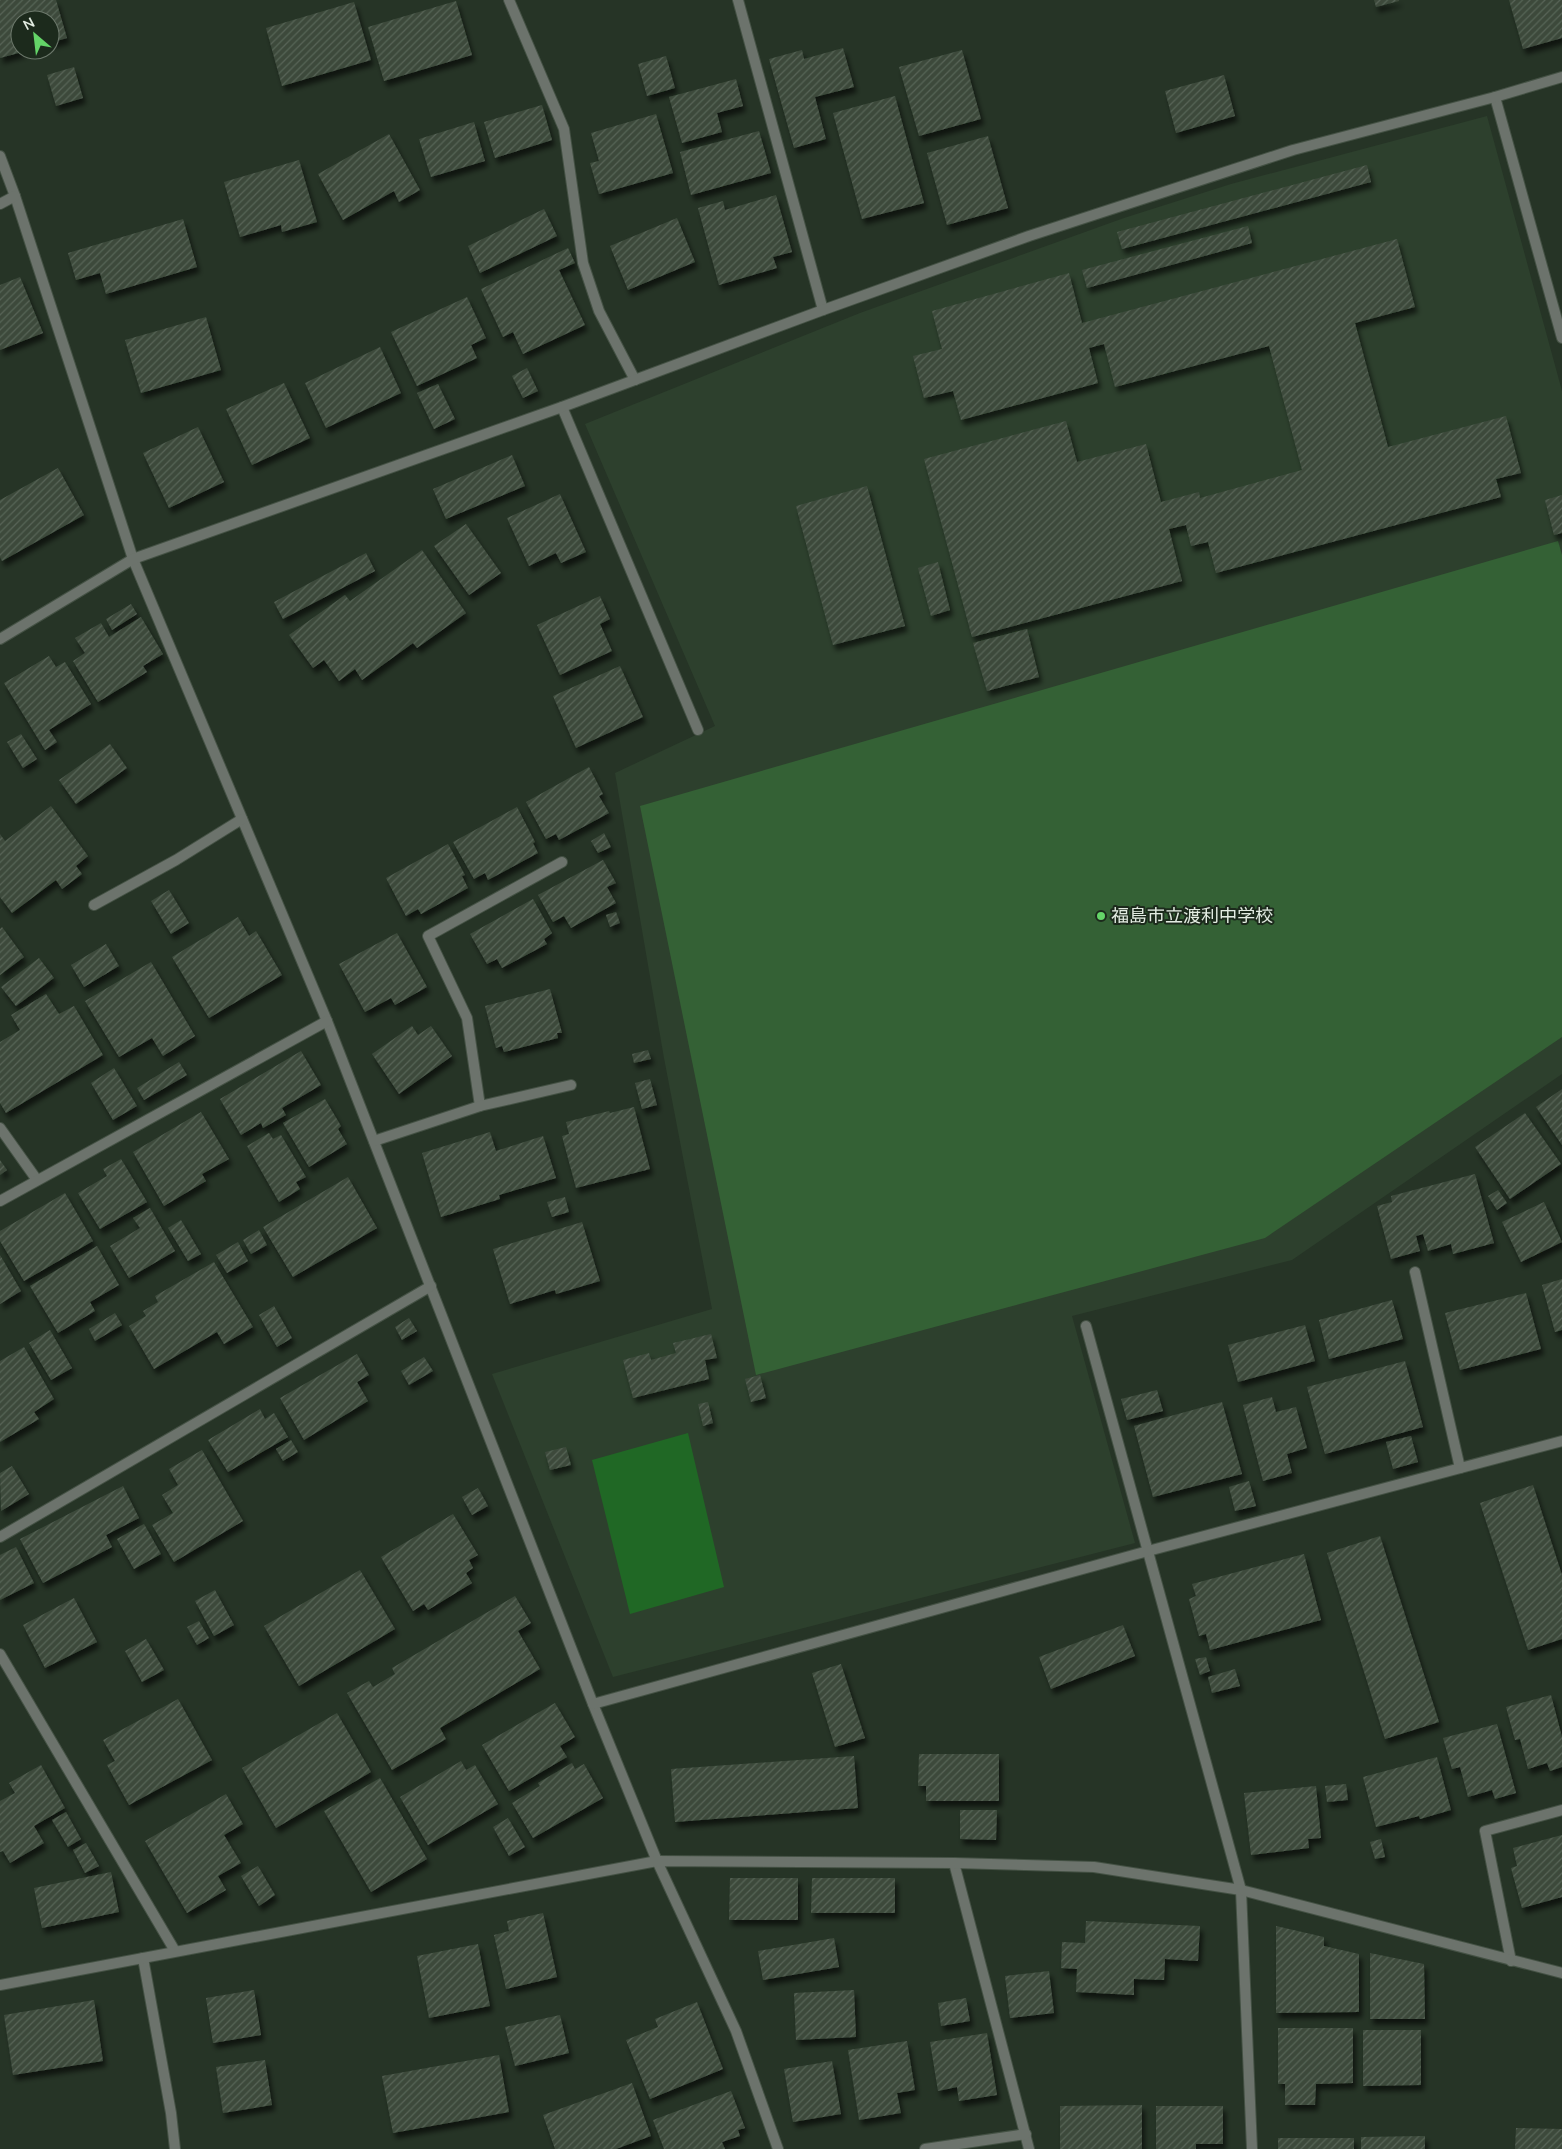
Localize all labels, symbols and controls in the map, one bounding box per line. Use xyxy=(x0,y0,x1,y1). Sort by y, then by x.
north arrow xyxy=(10,10,60,60)
text: N xyxy=(20,13,38,35)
place label: 福島市立渡利中学校 xyxy=(1111,904,1273,928)
marker: 福島市立渡利中学校 xyxy=(1095,910,1107,922)

